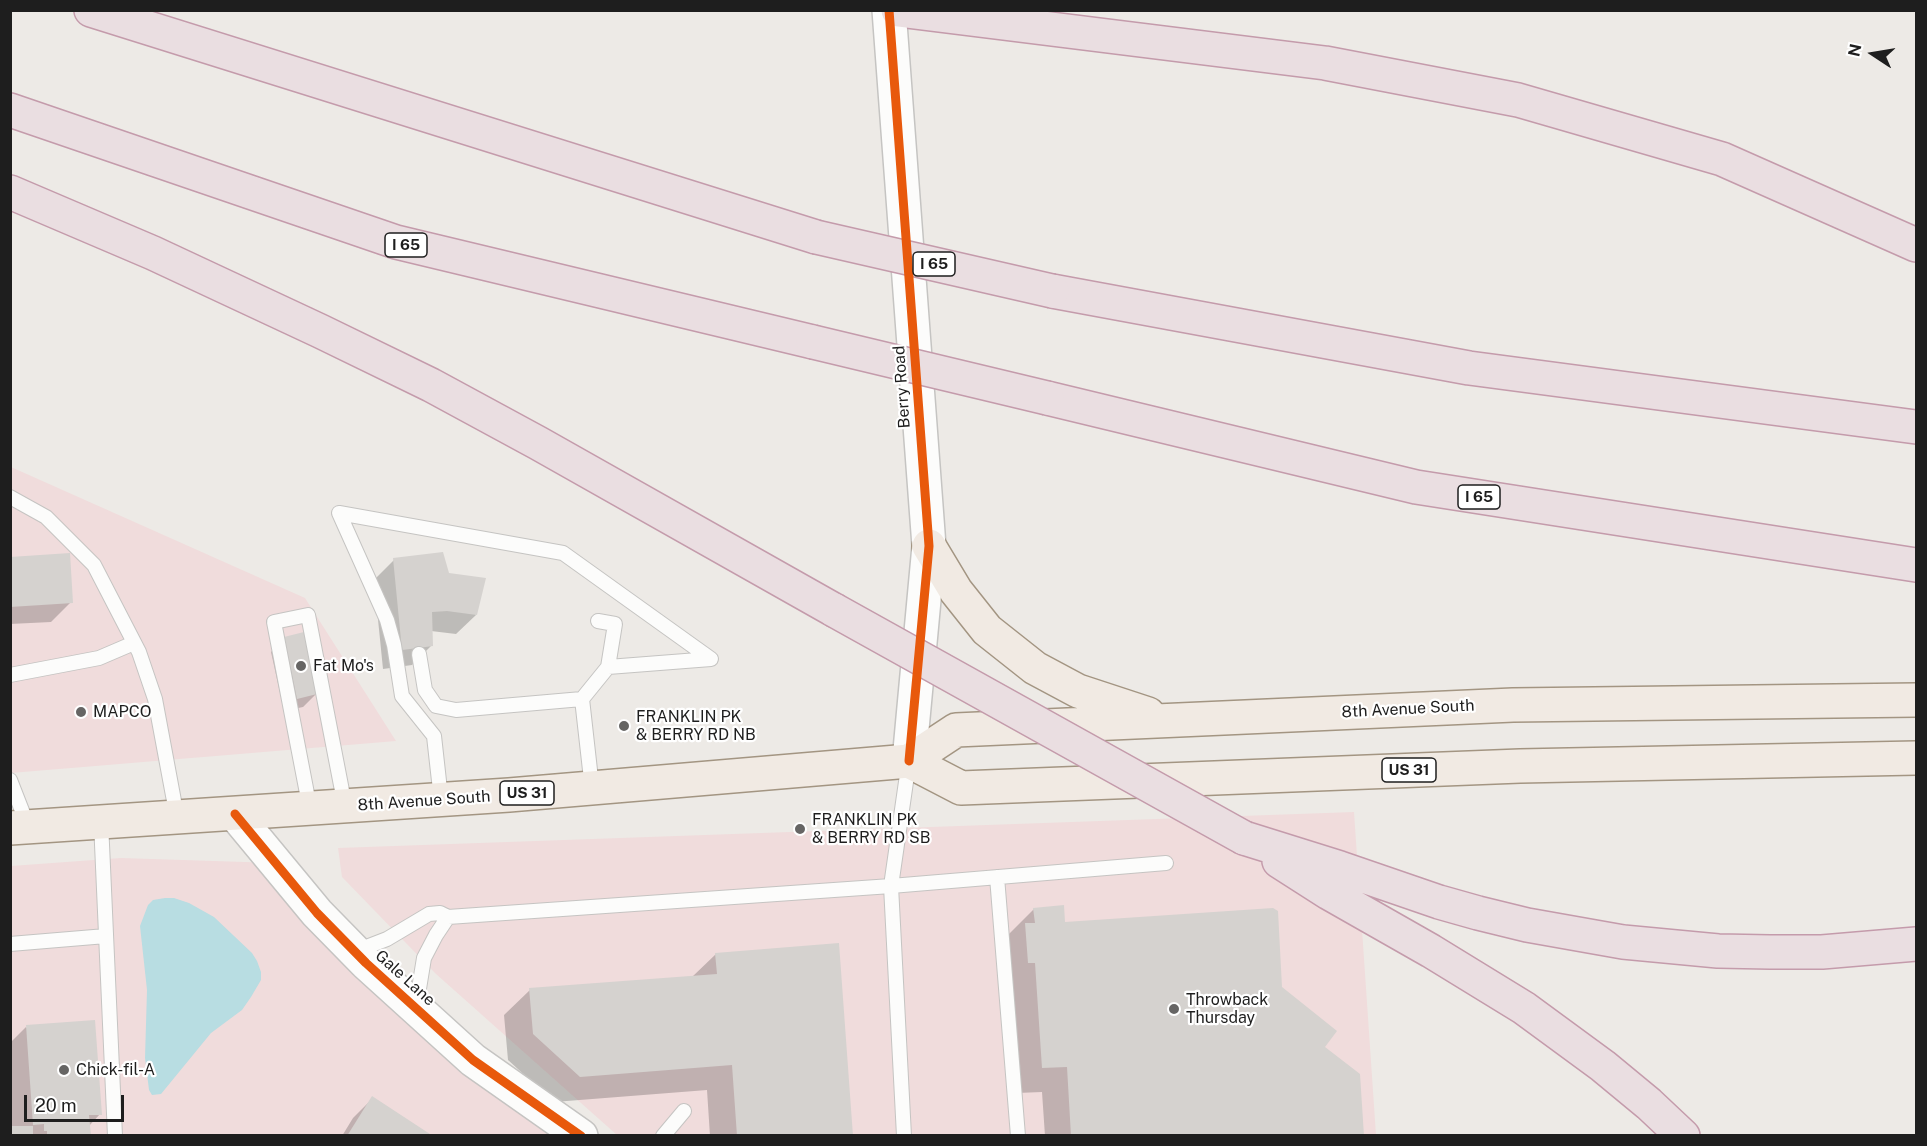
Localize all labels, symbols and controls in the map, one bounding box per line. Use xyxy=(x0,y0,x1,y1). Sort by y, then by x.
north arrow xyxy=(1843,24,1903,84)
text: N xyxy=(1844,42,1865,58)
road number: I 65 xyxy=(385,233,427,257)
road number: I 65 xyxy=(913,252,955,276)
street label: Berry Road xyxy=(890,345,914,429)
road number: I 65 xyxy=(1458,485,1500,509)
place label: Fat Mo's xyxy=(313,656,374,676)
marker: Fat Mo's xyxy=(294,659,308,673)
street label: 8th Avenue South xyxy=(1341,696,1475,722)
place label: MAPCO xyxy=(93,702,152,722)
marker: MAPCO xyxy=(74,705,88,719)
place label: FRANKLIN PK & BERRY RD NB xyxy=(636,707,756,745)
marker: FRANKLIN PK & BERRY RD NB xyxy=(617,719,631,733)
road number: US 31 xyxy=(1382,758,1436,782)
road number: US 31 xyxy=(500,781,554,805)
street label: 8th Avenue South xyxy=(357,787,491,815)
place label: FRANKLIN PK & BERRY RD SB xyxy=(812,810,930,848)
marker: FRANKLIN PK & BERRY RD SB xyxy=(793,822,807,836)
street label: Gale Lane xyxy=(371,946,439,1010)
place label: Throwback Thursday xyxy=(1186,990,1268,1028)
marker: Throwback Thursday xyxy=(1167,1002,1181,1016)
place label: Chick-fil-A xyxy=(76,1060,155,1080)
marker: Chick-fil-A xyxy=(57,1063,71,1077)
scale bar xyxy=(27,1083,128,1121)
text: 20 m xyxy=(35,1095,77,1116)

